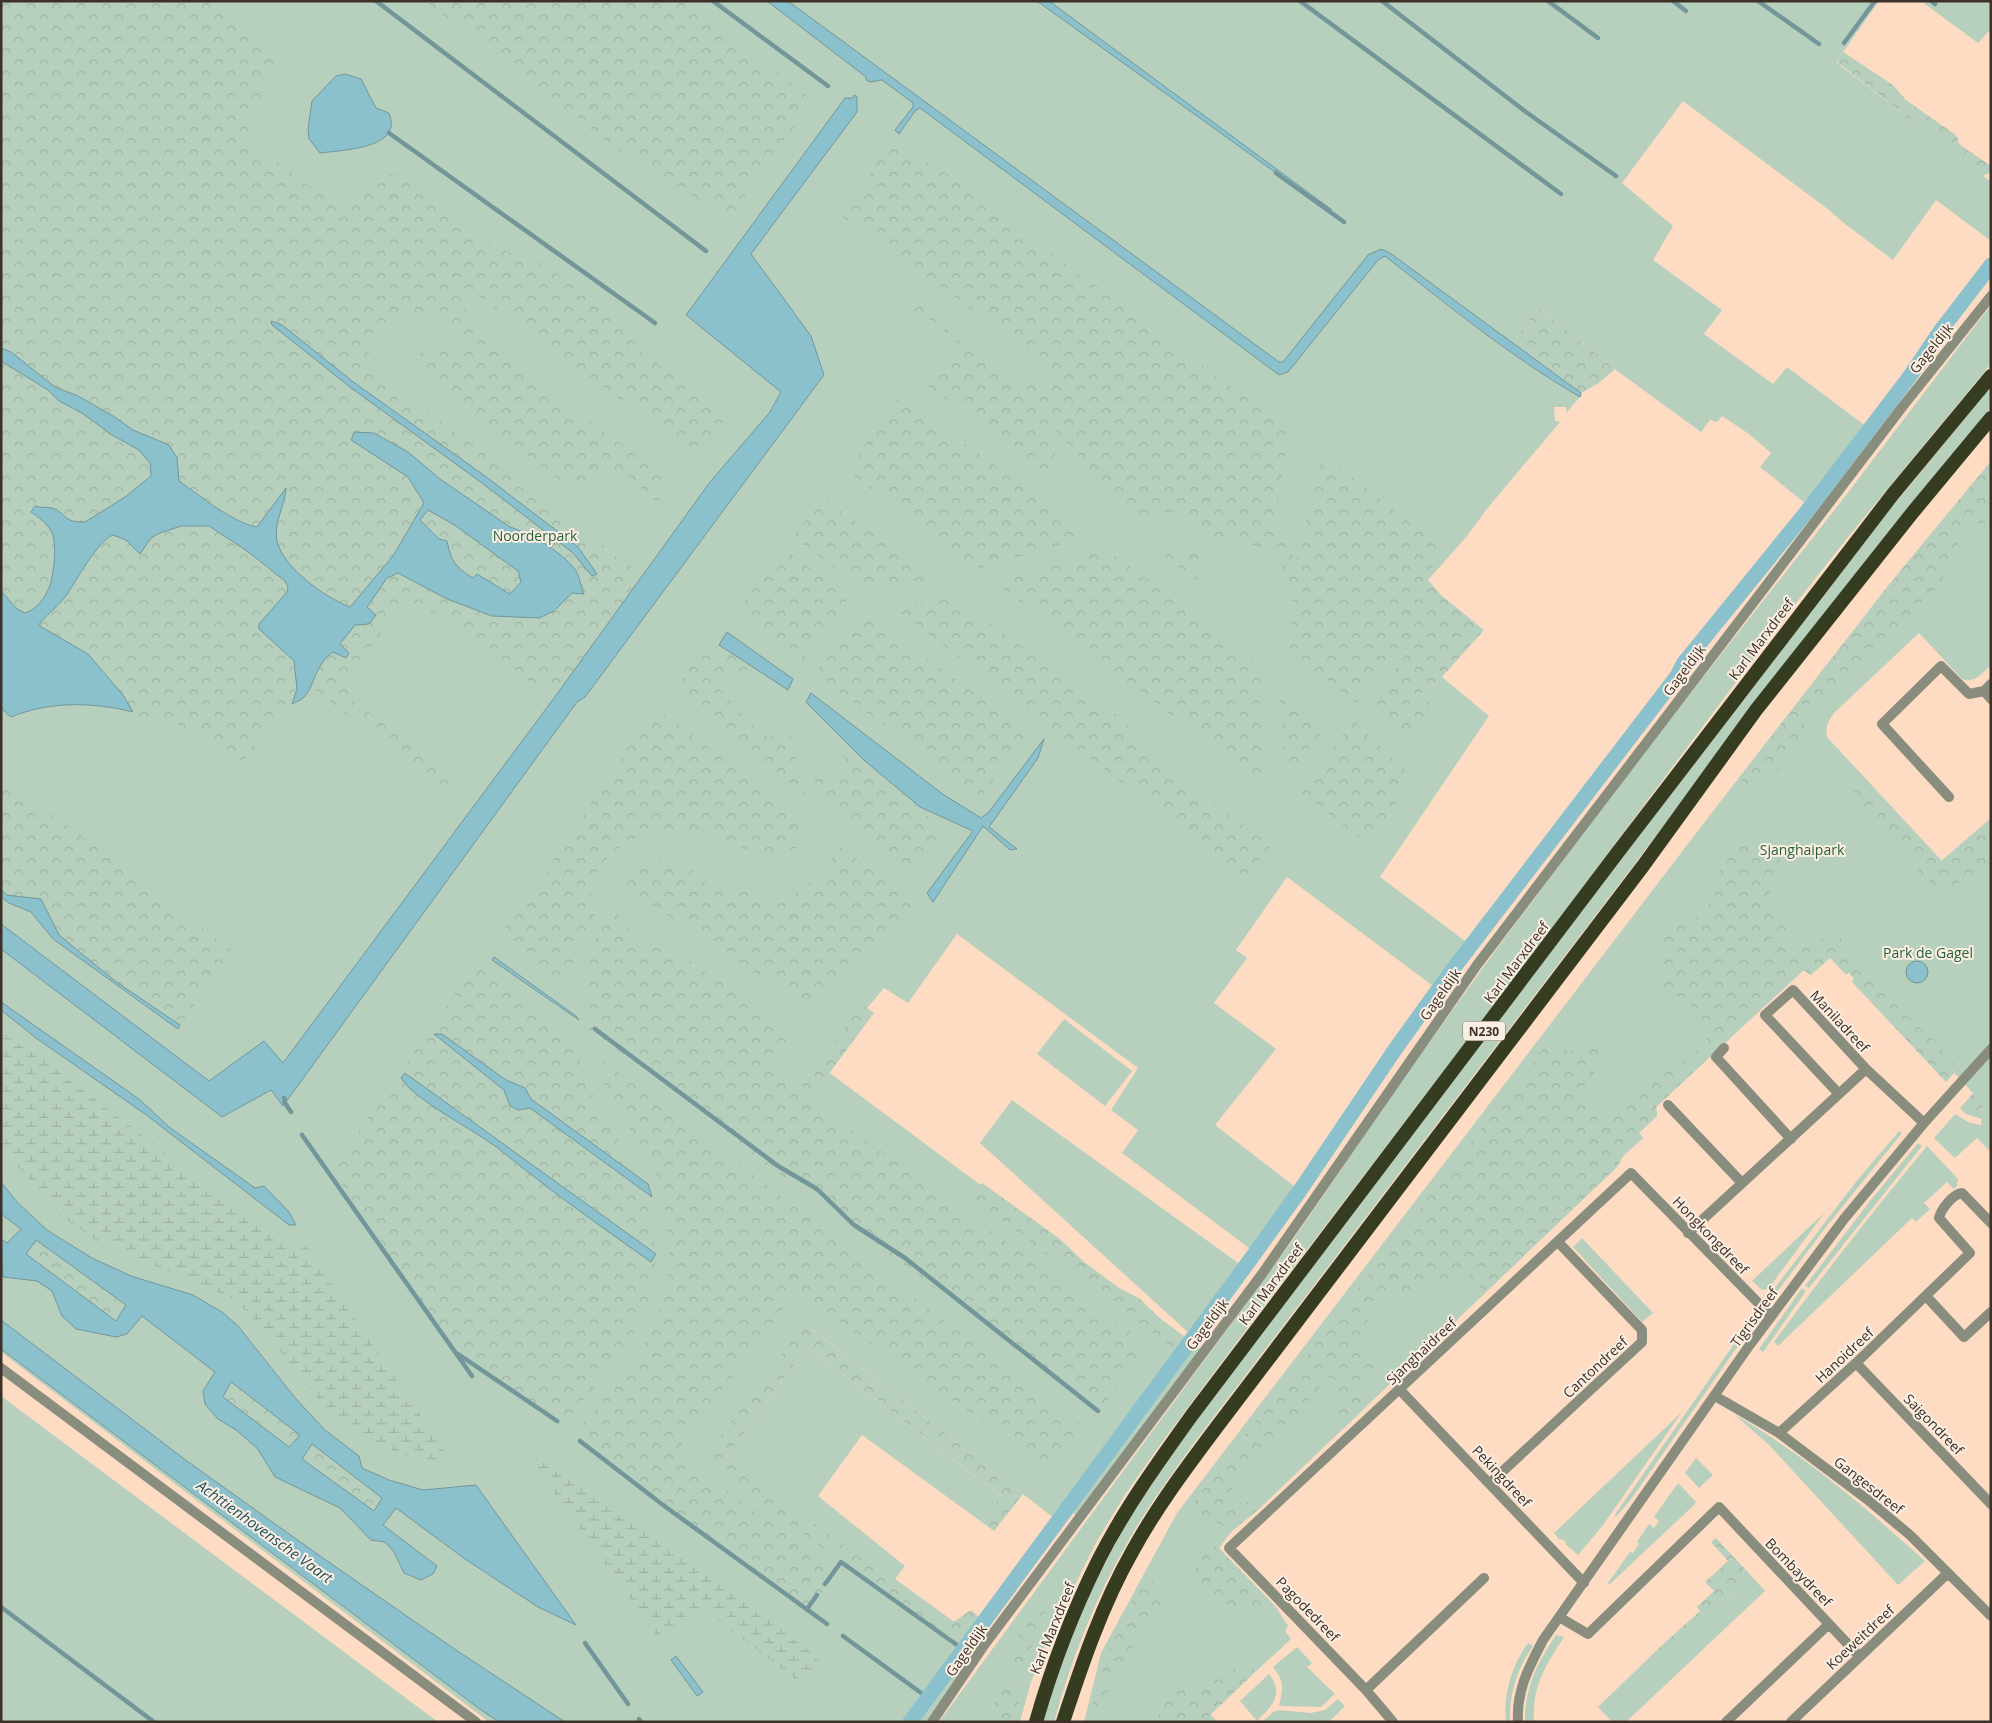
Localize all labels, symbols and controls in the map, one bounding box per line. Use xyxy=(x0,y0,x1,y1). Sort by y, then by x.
street label: Gageldijk xyxy=(1905,318,1958,377)
park label: Noorderpark xyxy=(493,526,578,545)
street label: Karl Marxdreef xyxy=(1724,593,1799,684)
street label: Gageldijk xyxy=(1658,640,1710,700)
park label: Sjanghaipark xyxy=(1760,840,1845,859)
street label: Karl Marxdreef xyxy=(1479,916,1554,1007)
park label: Park de Gagel xyxy=(1883,943,1973,962)
street label: Gageldijk xyxy=(1415,963,1465,1024)
street label: Maniladreef xyxy=(1806,986,1875,1057)
road number: N230 xyxy=(1463,1021,1505,1040)
street label: Hongkongdreef xyxy=(1669,1192,1754,1279)
street label: Karl Marxdreef xyxy=(1234,1238,1309,1329)
street label: Tigrisdreef xyxy=(1726,1282,1783,1351)
street label: Gageldijk xyxy=(1181,1294,1233,1354)
street label: Sjanghaidreef xyxy=(1382,1313,1461,1389)
street label: Hanoidreef xyxy=(1811,1322,1878,1387)
street label: Cantondreef xyxy=(1559,1331,1632,1402)
street label: Saigondreef xyxy=(1900,1389,1969,1460)
street label: Pekingdreef xyxy=(1468,1441,1536,1512)
street label: Gangesdreef xyxy=(1830,1452,1909,1519)
water label: Achttienhovensche Vaart xyxy=(192,1474,338,1588)
street label: Bombaydreef xyxy=(1761,1534,1837,1611)
street label: Pagodedreef xyxy=(1272,1572,1345,1647)
street label: Karl Marxdreef xyxy=(1025,1578,1080,1677)
street label: Koeweitdreef xyxy=(1822,1600,1899,1674)
street label: Gageldijk xyxy=(941,1619,991,1680)

